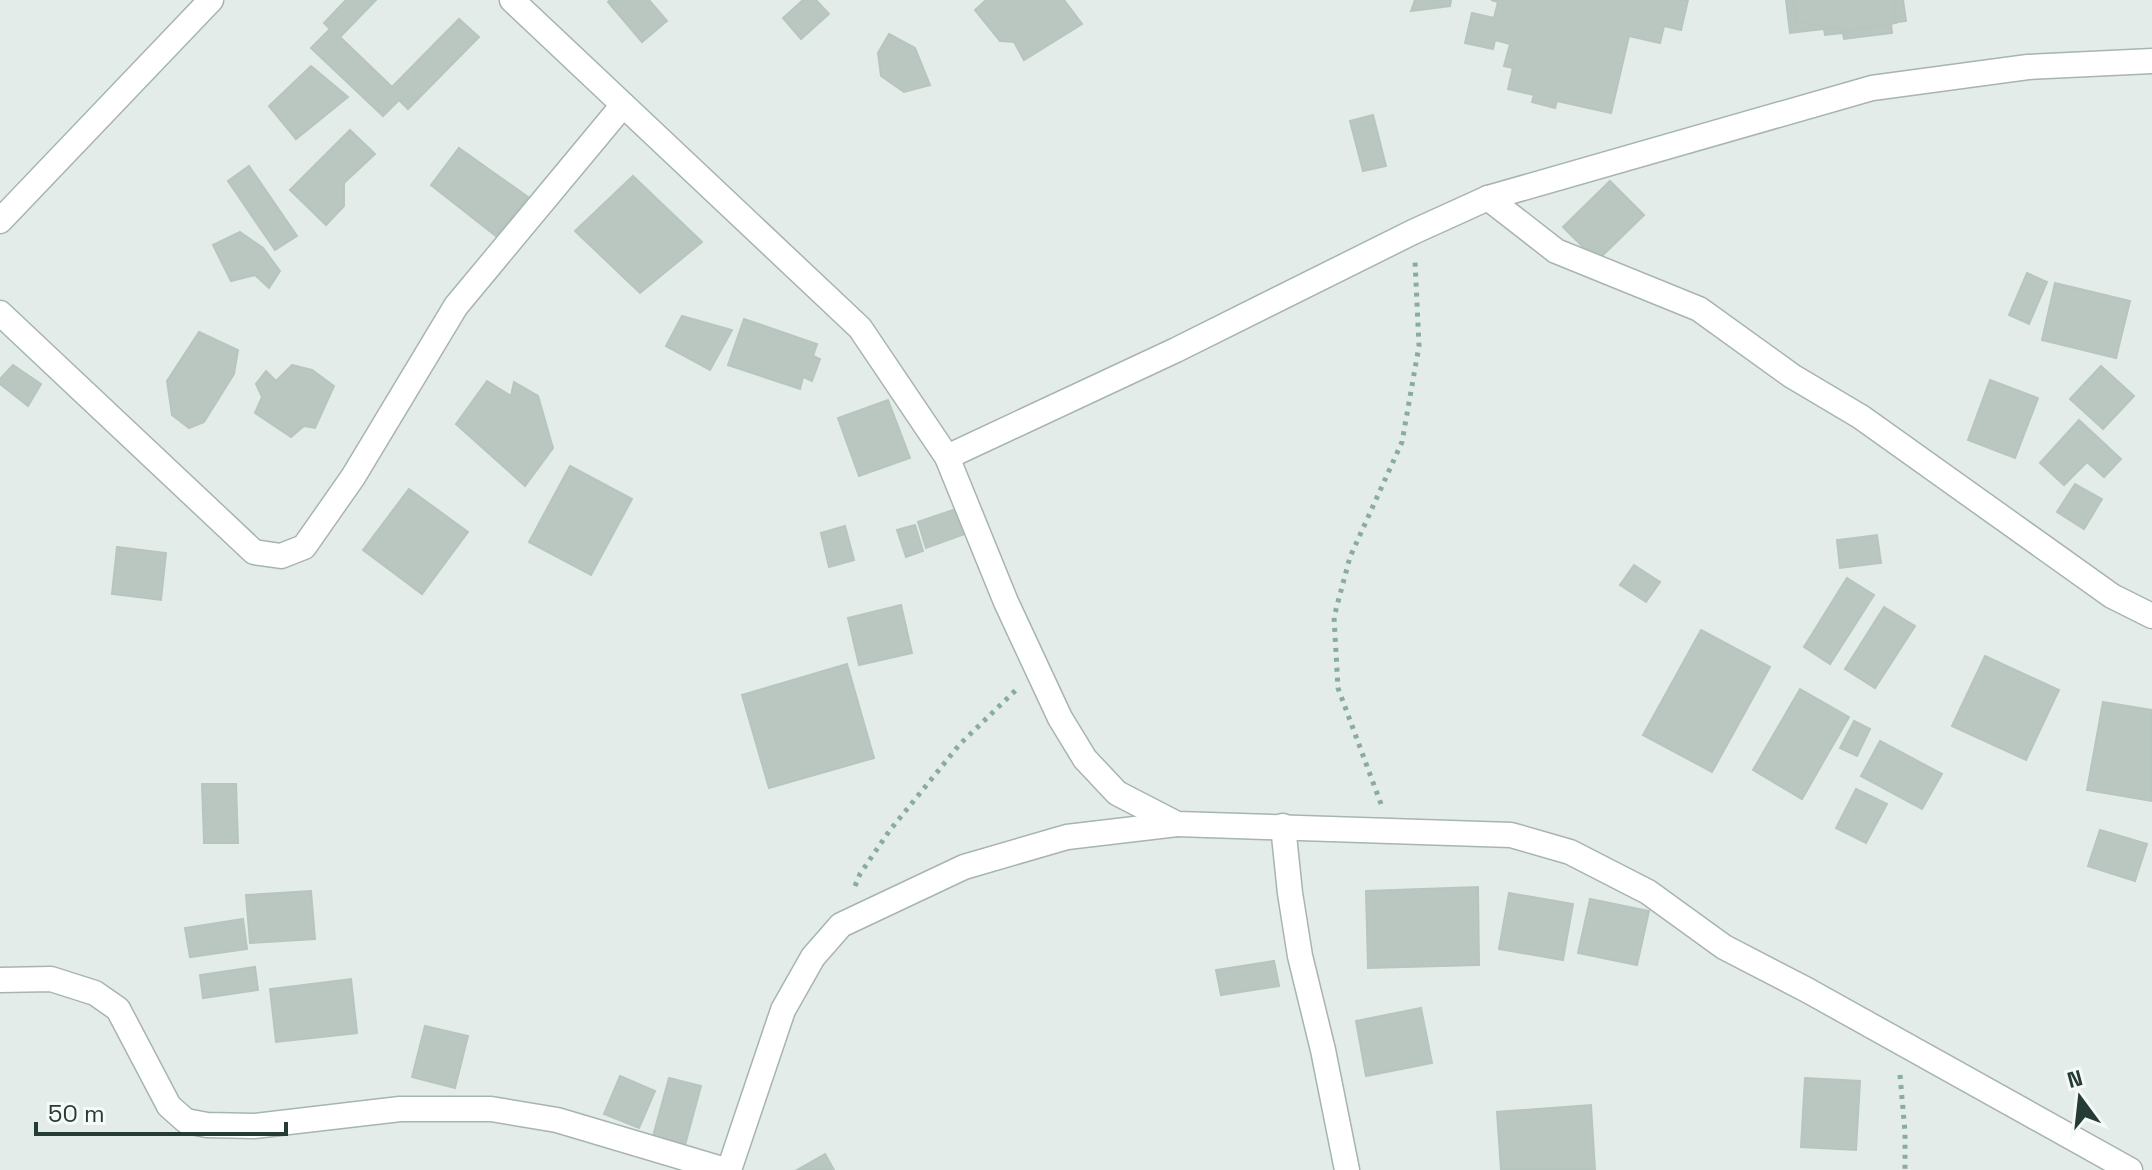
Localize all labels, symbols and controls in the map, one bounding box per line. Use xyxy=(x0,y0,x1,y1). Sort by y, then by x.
north arrow xyxy=(2040,1058,2120,1138)
text: N xyxy=(2064,1063,2086,1094)
scale bar xyxy=(36,1086,286,1136)
text: 50 m xyxy=(48,1098,105,1129)

